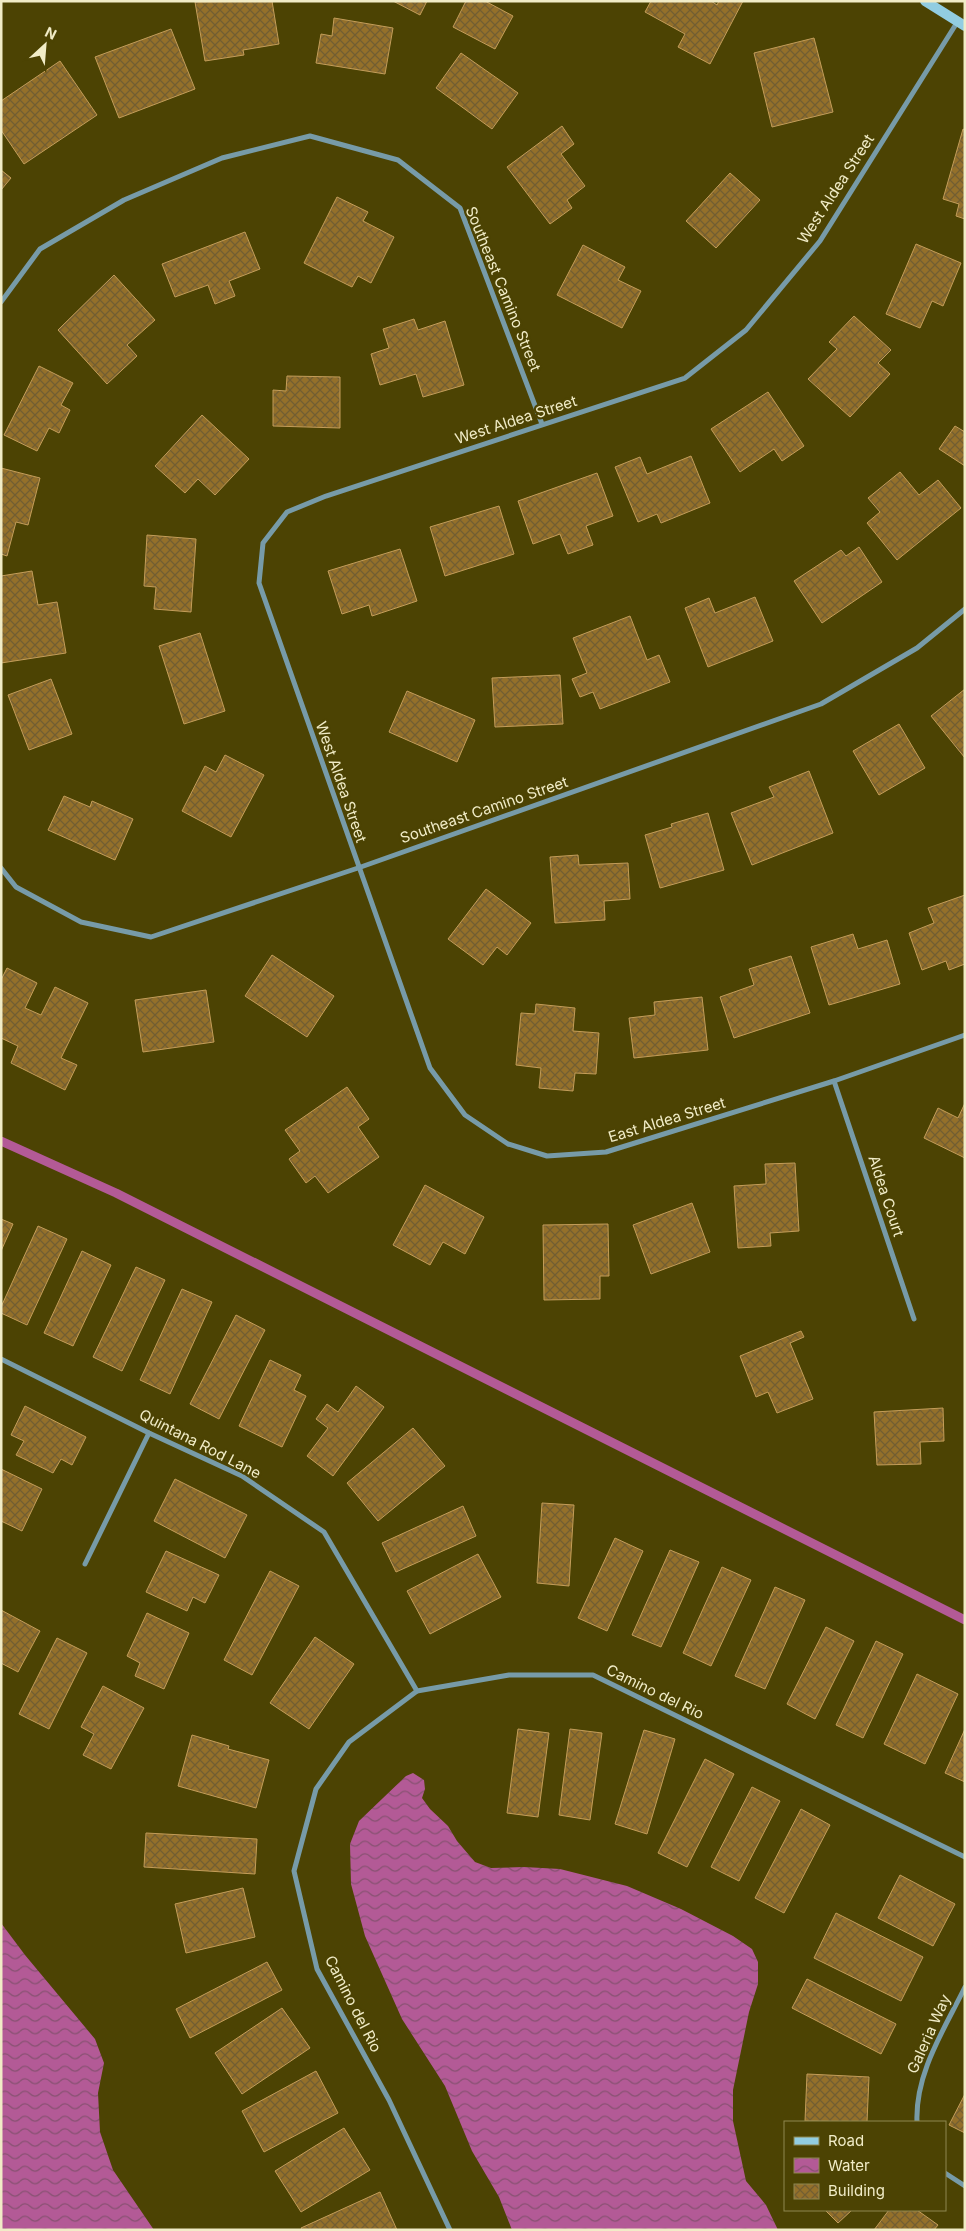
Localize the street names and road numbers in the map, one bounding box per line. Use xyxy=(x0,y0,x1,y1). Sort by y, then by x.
street label: West Aldea Street xyxy=(793,130,878,247)
street label: Southeast Camino Street xyxy=(462,204,545,374)
street label: West Aldea Street xyxy=(453,391,579,448)
street label: West Aldea Street xyxy=(312,719,371,845)
street label: Southeast Camino Street xyxy=(397,772,570,847)
street label: East Aldea Street xyxy=(606,1093,728,1146)
street label: Aldea Court xyxy=(864,1153,909,1239)
street label: Quintana Rod Lane xyxy=(136,1405,264,1482)
street label: Camino del Rio xyxy=(603,1660,707,1723)
street label: Camino del Rio xyxy=(321,1952,386,2055)
street label: Galeria Way xyxy=(903,1991,955,2076)

